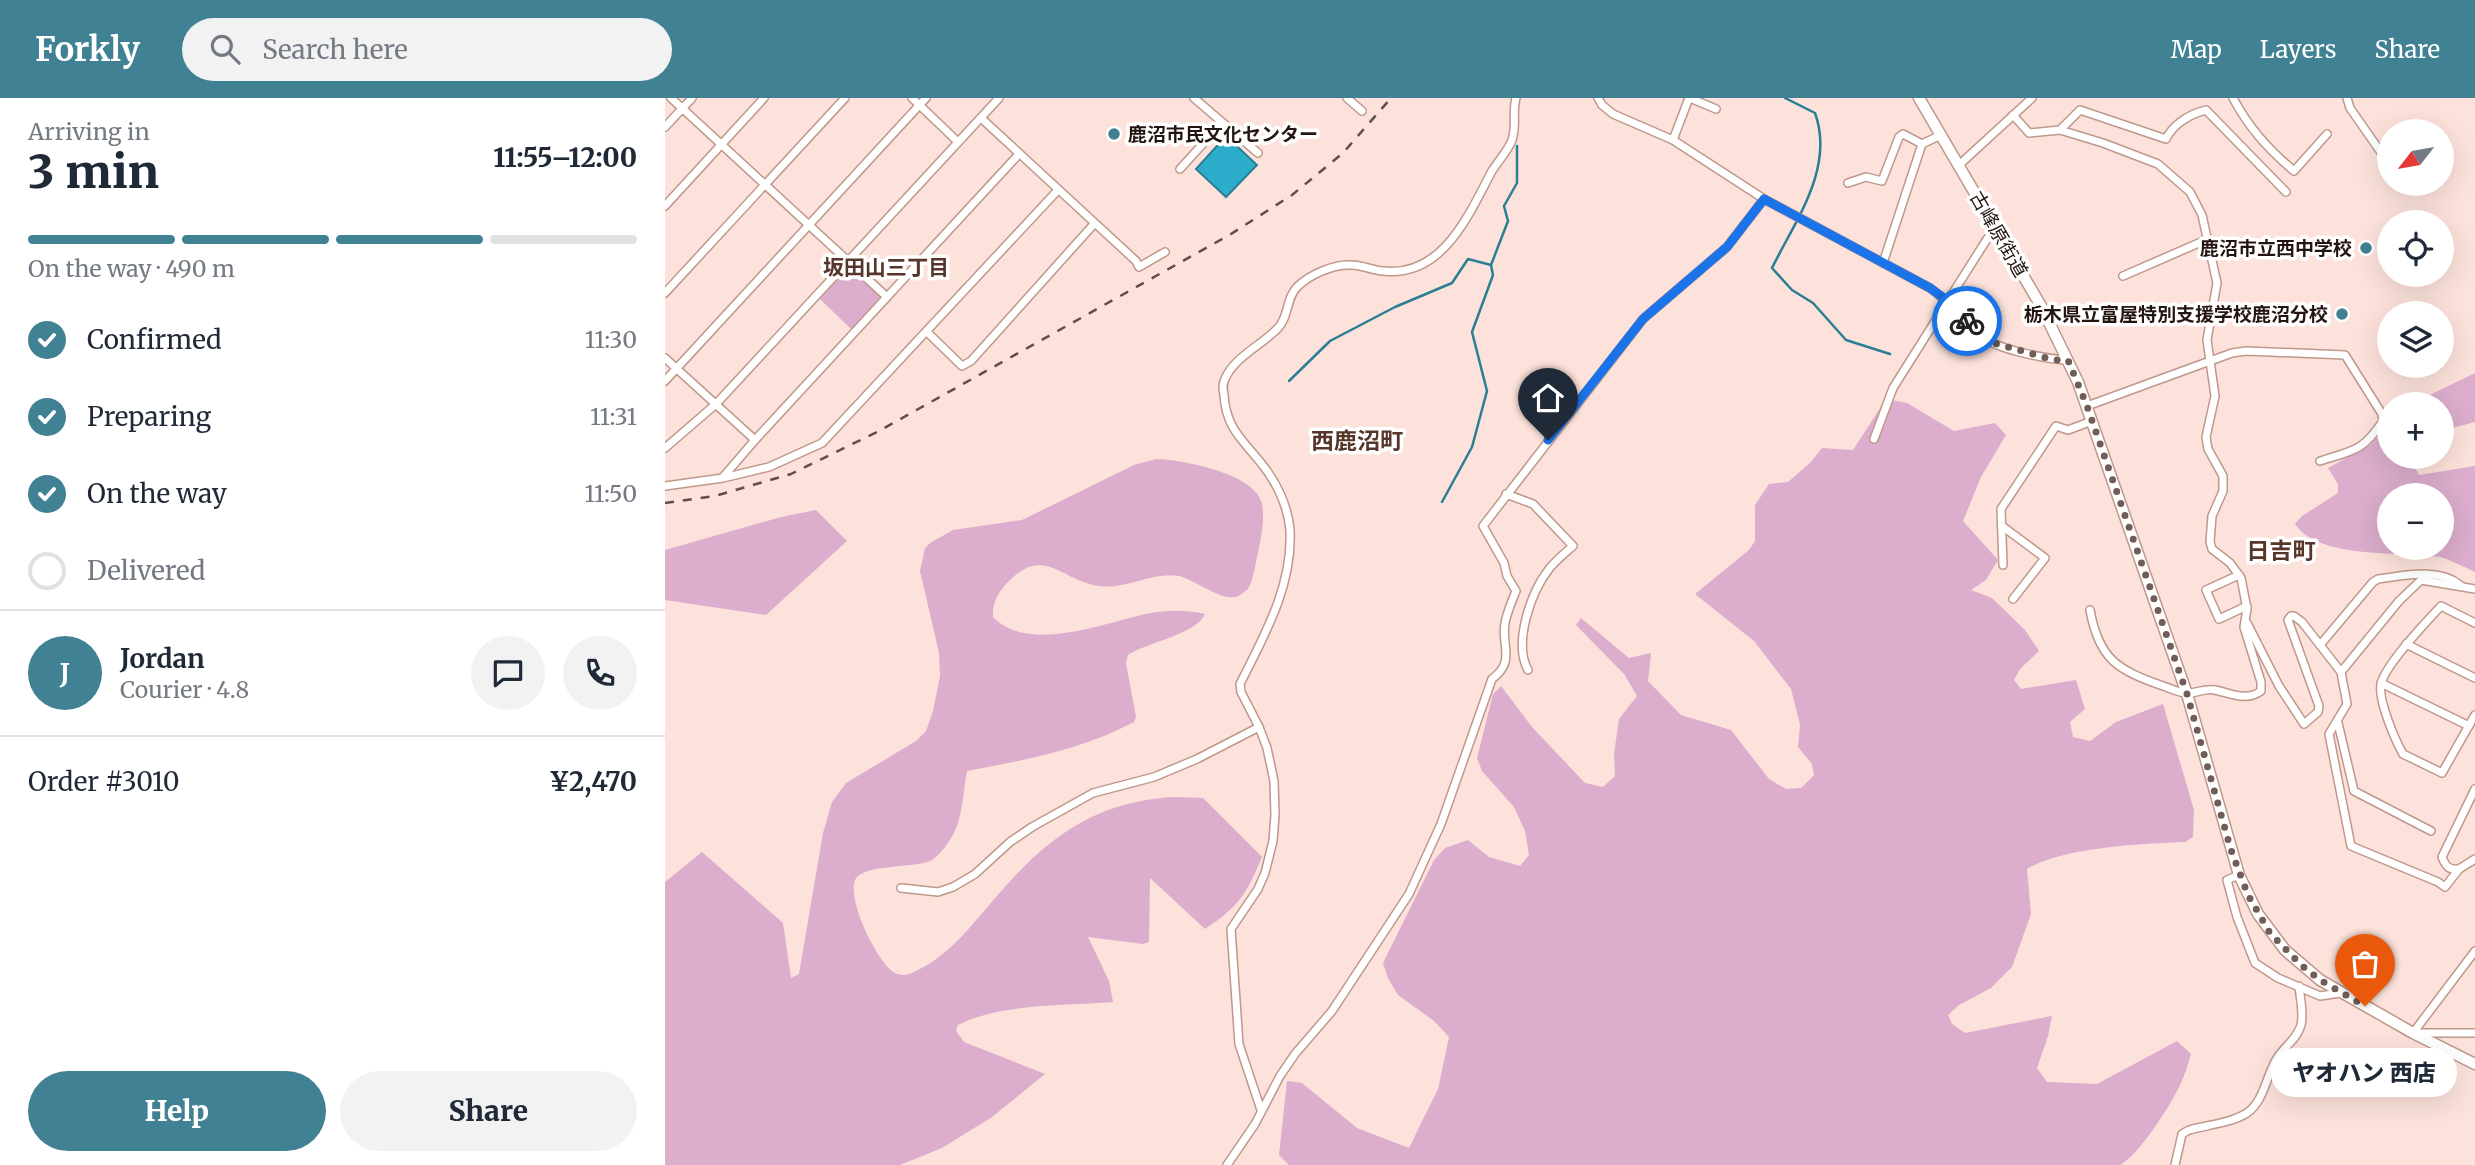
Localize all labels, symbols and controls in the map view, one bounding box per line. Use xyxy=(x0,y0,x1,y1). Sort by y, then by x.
search box xyxy=(182,18,672,81)
text: Forkly xyxy=(35,29,140,70)
icon: search xyxy=(206,30,244,68)
text: Search here xyxy=(262,33,408,66)
text: Map xyxy=(2171,34,2222,65)
text: Layers xyxy=(2260,34,2336,65)
text: Share xyxy=(2374,34,2440,65)
text: Arriving in xyxy=(28,117,150,146)
north arrow xyxy=(2377,119,2453,196)
map controls xyxy=(2377,119,2454,560)
place label: 鹿沼市民文化センター xyxy=(1128,122,1318,146)
marker: 鹿沼市民文化センター xyxy=(1106,126,1122,142)
text: 11:55–12:00 xyxy=(493,141,637,174)
text: 3 min xyxy=(28,143,159,201)
street label: 古峰原街道 xyxy=(1965,187,2033,281)
button: locate xyxy=(2377,210,2454,287)
place label: 鹿沼市立西中学校 xyxy=(2200,236,2352,260)
marker: 鹿沼市立西中学校 xyxy=(2358,240,2374,256)
text: On the way · 490 m xyxy=(28,254,235,283)
district label: 坂田山三丁目 xyxy=(823,254,949,281)
courier xyxy=(1932,286,2002,356)
button: layers xyxy=(2377,301,2454,378)
icon: bike xyxy=(1948,302,1986,340)
place label: 栃木県立富屋特別支援学校鹿沼分校 xyxy=(2024,302,2328,326)
marker: 栃木県立富屋特別支援学校鹿沼分校 xyxy=(2334,306,2350,322)
icon: check xyxy=(28,321,66,359)
text: Confirmed xyxy=(87,323,222,356)
text: 11:30 xyxy=(585,325,637,354)
pin xyxy=(1518,368,1578,440)
icon: home xyxy=(1529,379,1567,417)
button: + xyxy=(2377,392,2454,469)
icon: check xyxy=(28,398,66,436)
text: Preparing xyxy=(87,400,211,433)
text: 11:31 xyxy=(590,402,637,431)
district label: 西鹿沼町 xyxy=(1311,426,1403,455)
icon: check xyxy=(28,475,66,513)
text: On the way xyxy=(87,477,227,510)
text: 11:50 xyxy=(584,479,637,508)
button: − xyxy=(2377,483,2454,560)
district label: 日吉町 xyxy=(2247,536,2316,565)
text: Delivered xyxy=(87,554,206,587)
button: chat xyxy=(471,636,545,710)
button: phone xyxy=(563,636,637,710)
text: Jordan xyxy=(120,642,205,675)
text: J xyxy=(60,657,70,690)
text: Courier · 4.8 xyxy=(120,675,249,704)
text: Order #3010 xyxy=(28,765,179,798)
text: ¥2,470 xyxy=(549,765,637,798)
pin xyxy=(2335,934,2395,1006)
icon: bag xyxy=(2346,945,2384,983)
callout: ヤオハン 西店 xyxy=(2272,1048,2458,1097)
text: ヤオハン 西店 xyxy=(2292,1058,2436,1087)
button: Help xyxy=(28,1071,326,1151)
button: Share xyxy=(340,1071,637,1151)

